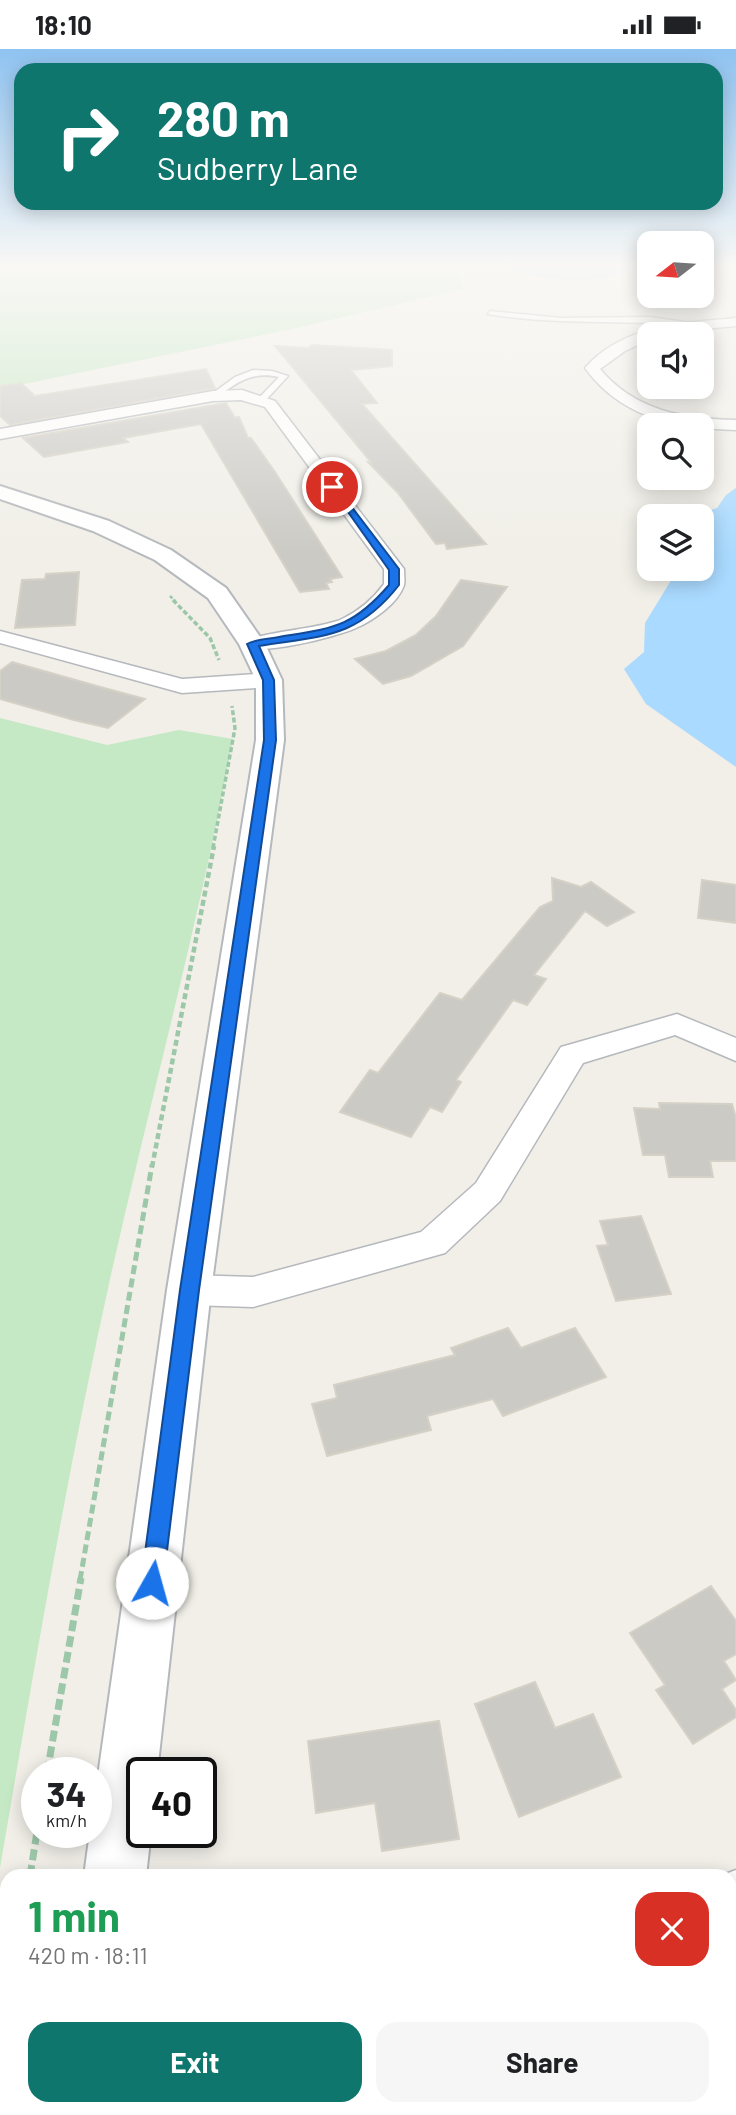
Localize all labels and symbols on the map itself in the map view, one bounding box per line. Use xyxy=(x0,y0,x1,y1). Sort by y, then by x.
north arrow xyxy=(637,231,714,308)
pin xyxy=(302,457,362,517)
position arrow xyxy=(115,1546,189,1620)
speed limit sign: 40 xyxy=(126,1757,217,1848)

